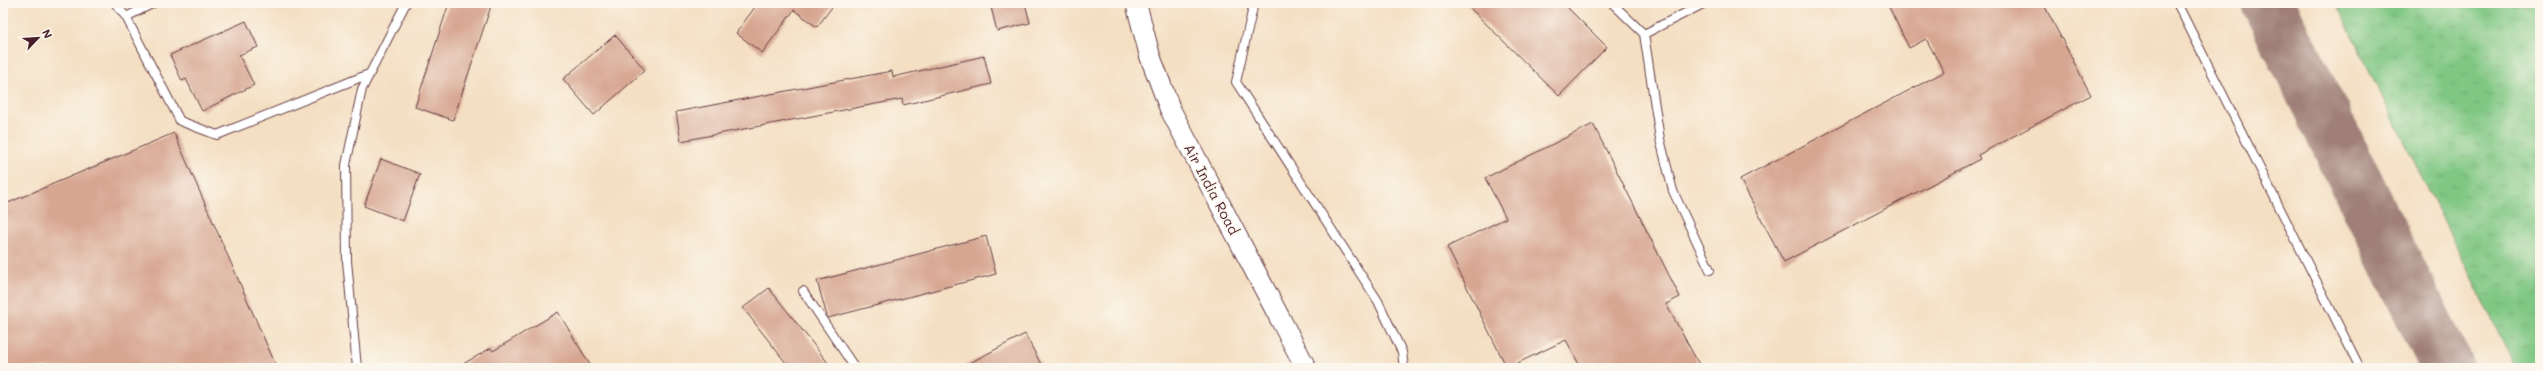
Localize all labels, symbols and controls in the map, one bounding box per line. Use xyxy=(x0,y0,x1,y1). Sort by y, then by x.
north arrow xyxy=(18,18,58,58)
text: N xyxy=(39,27,56,41)
street label: Air India Road xyxy=(1180,140,1244,238)

